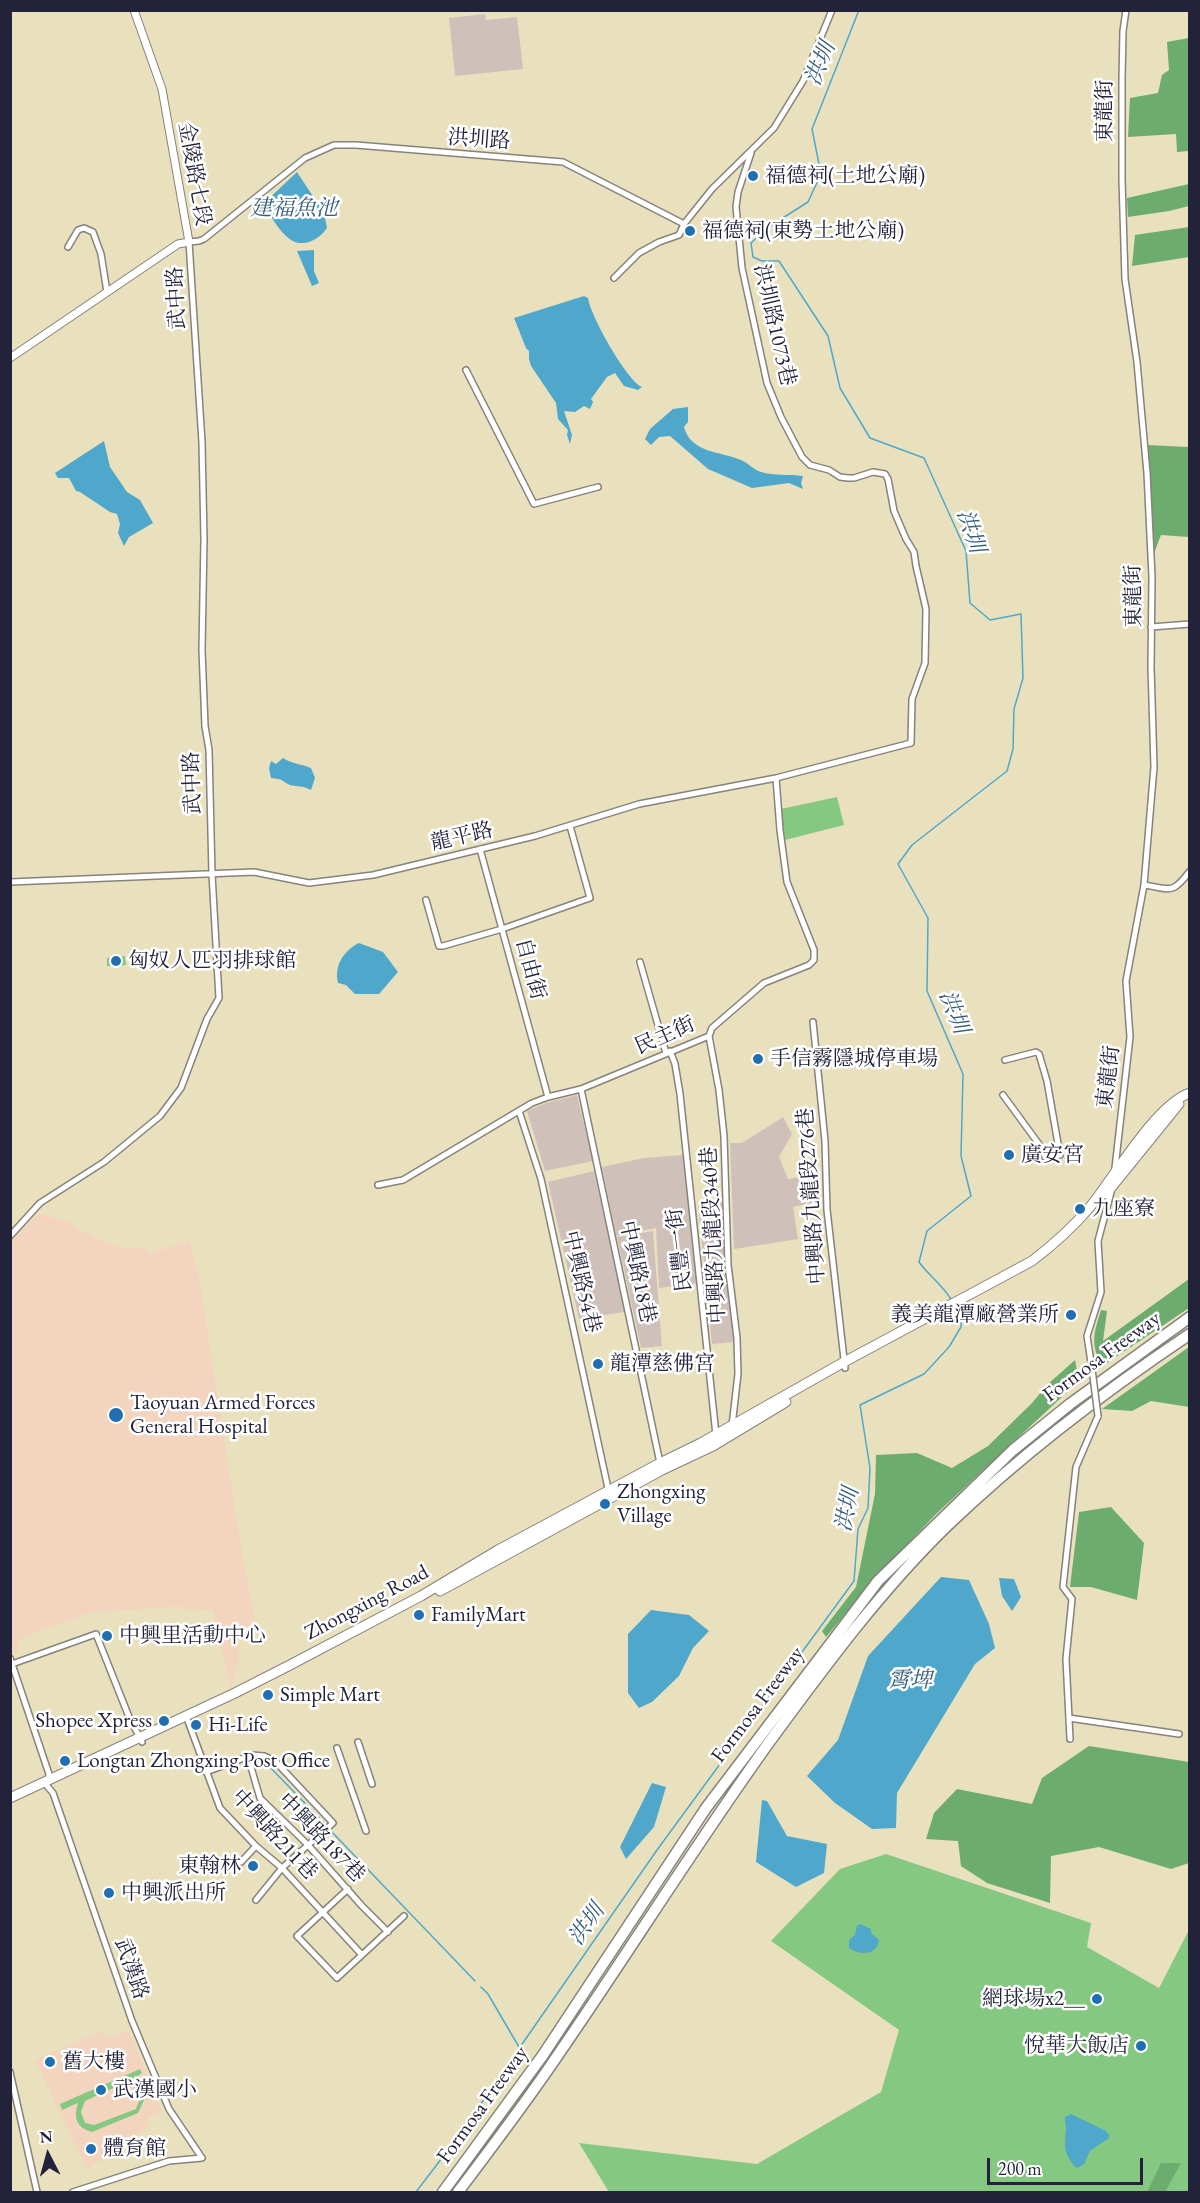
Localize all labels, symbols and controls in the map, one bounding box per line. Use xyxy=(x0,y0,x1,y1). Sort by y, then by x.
water label: 洪圳 xyxy=(801,39,841,89)
street label: 東龍街 xyxy=(1092,80,1118,142)
street label: 金陵路七段 xyxy=(172,120,216,228)
street label: 洪圳路 xyxy=(447,125,511,155)
place label: 福德祠(土地公廟) xyxy=(765,163,925,189)
marker: 福德祠(土地公廟) xyxy=(746,169,760,183)
water label: 建福魚池 xyxy=(250,196,338,222)
place label: 福德祠(東勢土地公廟) xyxy=(702,218,904,244)
marker: 福德祠(東勢土地公廟) xyxy=(683,224,697,238)
street label: 洪圳路1073巷 xyxy=(748,262,800,388)
street label: 武中路 xyxy=(163,266,191,330)
water label: 洪圳 xyxy=(950,506,990,556)
street label: 東龍街 xyxy=(1121,564,1147,628)
street label: 武中路 xyxy=(179,751,207,815)
street label: 龍平路 xyxy=(428,818,496,856)
street label: 自由街 xyxy=(510,935,550,1003)
place label: 匈奴人匹羽排球館 xyxy=(128,948,296,974)
marker: 匈奴人匹羽排球館 xyxy=(109,954,123,968)
water label: 洪圳 xyxy=(933,987,973,1037)
street label: 民主街 xyxy=(631,1012,699,1060)
street label: 東龍街 xyxy=(1093,1044,1125,1110)
place label: 手信霧隱城停車場 xyxy=(770,1046,938,1072)
marker: 手信霧隱城停車場 xyxy=(751,1052,765,1066)
street label: 中興路九龍段276巷 xyxy=(793,1107,831,1285)
place label: 廣安宮 xyxy=(1021,1142,1084,1168)
street label: 中興路九龍段340巷 xyxy=(697,1146,731,1324)
marker: 廣安宮 xyxy=(1002,1148,1016,1162)
place label: 九座寮 xyxy=(1092,1196,1155,1222)
marker: 九座寮 xyxy=(1073,1202,1087,1216)
street label: 民豐一街 xyxy=(662,1207,698,1293)
street label: 中興路18巷 xyxy=(614,1218,660,1326)
street label: 中興路54巷 xyxy=(557,1228,605,1336)
place label: 義美龍潭廠營業所 xyxy=(891,1302,1059,1328)
street label: Formosa Freeway xyxy=(1038,1306,1166,1408)
marker: 義美龍潭廠營業所 xyxy=(1064,1308,1078,1322)
place label: 龍潭慈佛宮 xyxy=(610,1351,715,1377)
marker: 龍潭慈佛宮 xyxy=(591,1357,605,1371)
place label: Taoyuan Armed Forces General Hospital xyxy=(130,1390,315,1440)
marker: Taoyuan Armed Forces General Hospital xyxy=(107,1406,125,1424)
place label: Zhongxing Village xyxy=(617,1479,705,1529)
water label: 洪圳 xyxy=(831,1486,865,1534)
marker: Zhongxing Village xyxy=(598,1497,612,1511)
street label: Zhongxing Road xyxy=(301,1560,433,1646)
place label: FamilyMart xyxy=(431,1602,526,1628)
marker: FamilyMart xyxy=(412,1608,426,1622)
place label: 中興里活動中心 xyxy=(119,1623,266,1649)
marker: 中興里活動中心 xyxy=(100,1629,114,1643)
street label: Formosa Freeway xyxy=(706,1642,810,1768)
water label: 霄埤 xyxy=(888,1668,932,1694)
place label: Simple Mart xyxy=(280,1682,380,1708)
marker: Simple Mart xyxy=(261,1688,275,1702)
place label: Shopee Xpress xyxy=(35,1708,152,1734)
place label: Hi-Life xyxy=(208,1712,268,1738)
marker: Shopee Xpress xyxy=(157,1714,171,1728)
marker: Hi-Life xyxy=(189,1718,203,1732)
place label: Longtan Zhongxing Post Office xyxy=(77,1748,330,1774)
marker: Longtan Zhongxing Post Office xyxy=(58,1754,72,1768)
street label: 中興路211巷 xyxy=(226,1785,322,1885)
street label: 中興路187巷 xyxy=(272,1788,370,1888)
place label: 東翰林 xyxy=(178,1853,241,1879)
marker: 東翰林 xyxy=(246,1859,260,1873)
place label: 中興派出所 xyxy=(121,1880,226,1906)
marker: 中興派出所 xyxy=(102,1886,116,1900)
water label: 洪圳 xyxy=(564,1899,610,1951)
street label: 武漢路 xyxy=(109,1935,153,2003)
place label: 網球場x2＿ xyxy=(982,1986,1085,2012)
marker: 網球場x2＿ xyxy=(1090,1992,1104,2006)
place label: 悅華大飯店 xyxy=(1024,2033,1129,2059)
marker: 悅華大飯店 xyxy=(1134,2039,1148,2053)
street label: Formosa Freeway xyxy=(432,2041,534,2169)
place label: 舊大樓 xyxy=(62,2049,125,2075)
marker: 舊大樓 xyxy=(43,2055,57,2069)
place label: 武漢國小 xyxy=(113,2077,197,2103)
marker: 武漢國小 xyxy=(94,2083,108,2097)
north arrow xyxy=(18,2125,78,2185)
text: N xyxy=(39,2125,54,2148)
place label: 體育館 xyxy=(103,2136,166,2162)
marker: 體育館 xyxy=(84,2142,98,2156)
scale bar xyxy=(990,2146,1146,2184)
text: 200 m xyxy=(998,2157,1042,2180)

